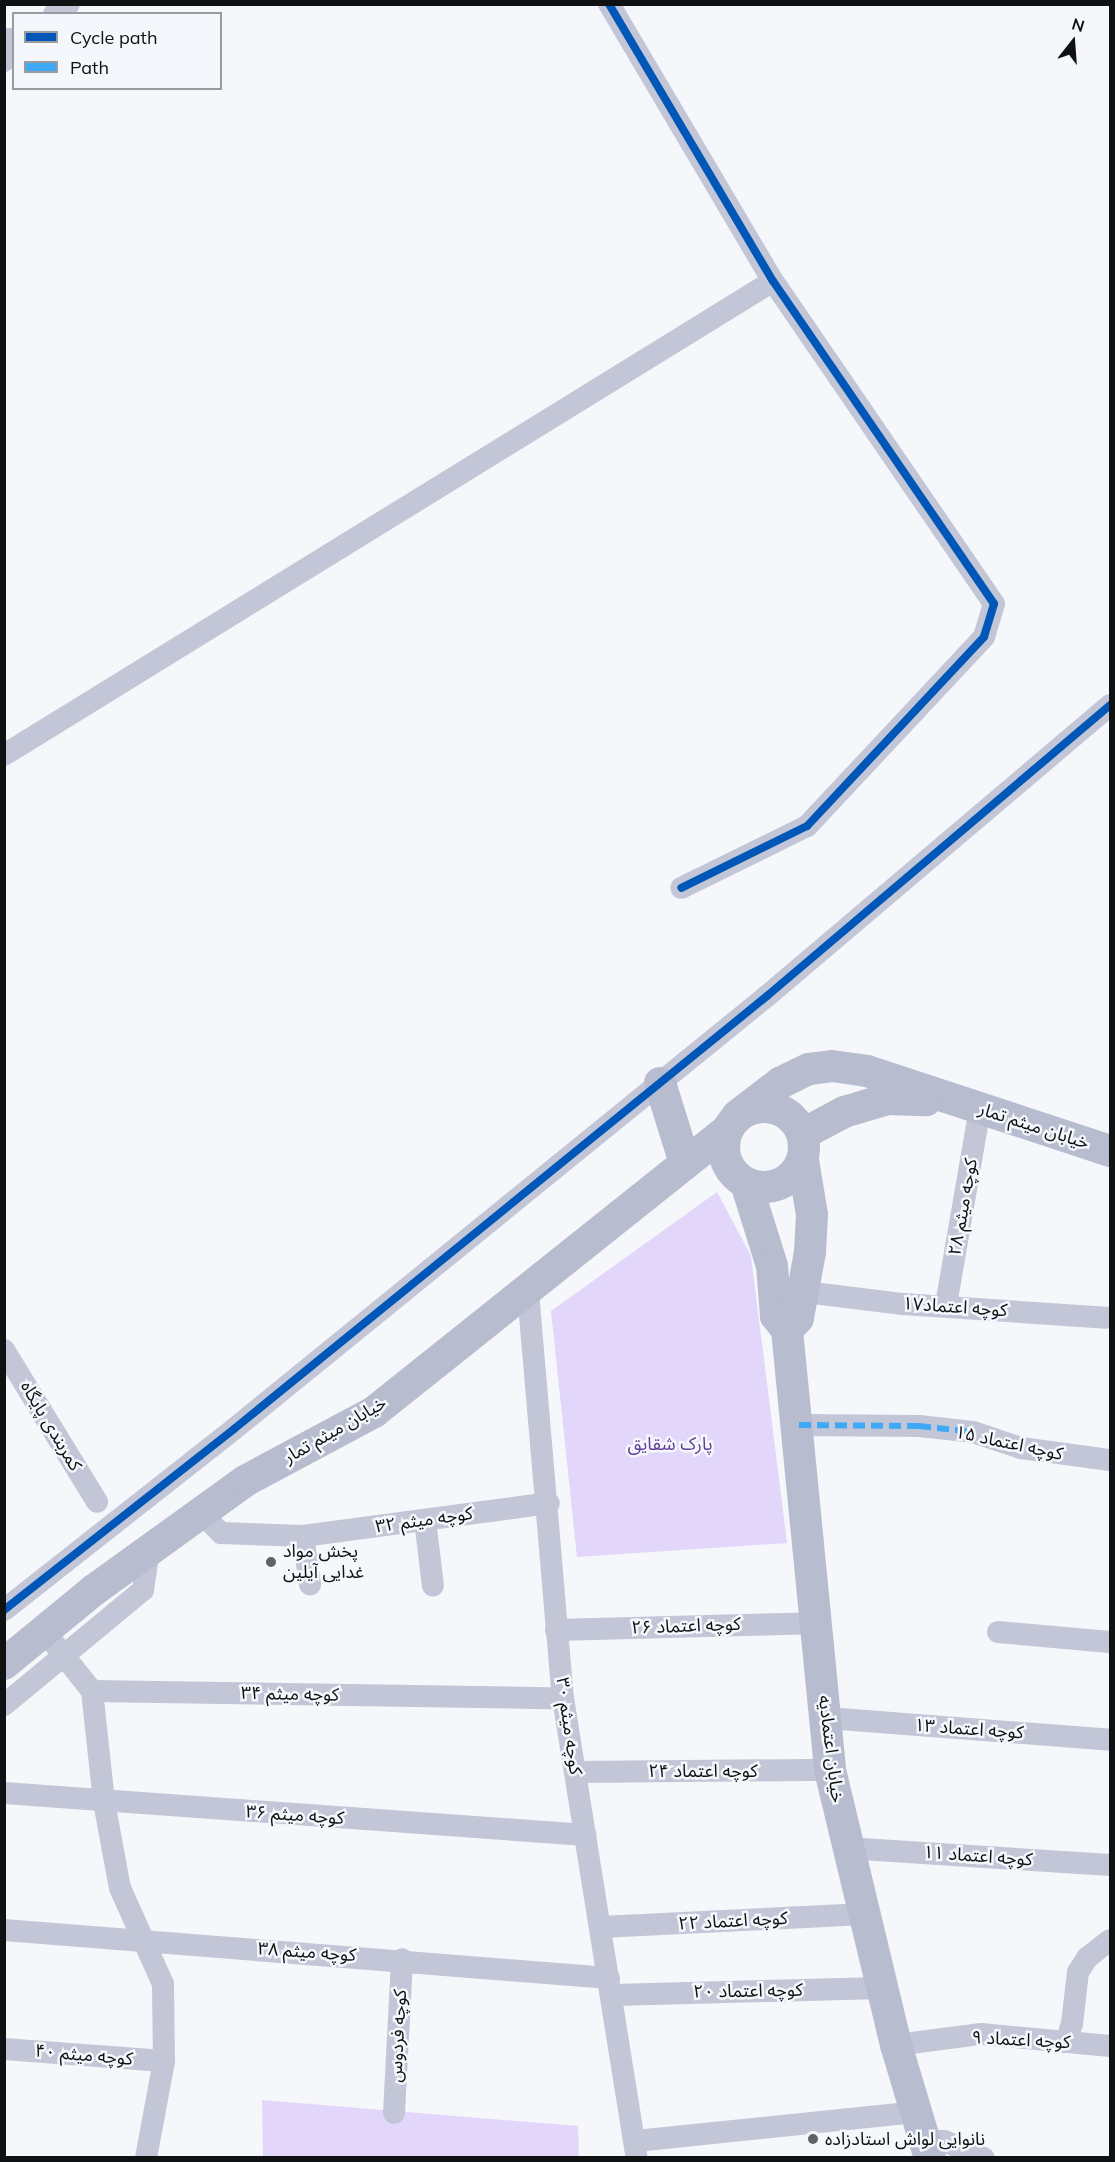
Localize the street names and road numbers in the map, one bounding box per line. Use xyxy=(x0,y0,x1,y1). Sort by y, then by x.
street label: خیابان میثم تمار xyxy=(976,1098,1092,1154)
street label: کوچه میثم ۲۸ xyxy=(944,1157,982,1257)
street label: کوچه اعتماد۱۷ xyxy=(902,1293,1008,1321)
street label: کمربندی پایگاه xyxy=(16,1377,86,1475)
street label: خیابان میثم تمار xyxy=(280,1392,390,1468)
street label: کوچه اعتماد ۱۵ xyxy=(953,1421,1065,1465)
street label: کوچه میثم ۳۲ xyxy=(374,1502,474,1538)
street label: کوچه اعتماد ۲۶ xyxy=(631,1613,741,1639)
street label: کوچه میثم ۳۰ xyxy=(551,1676,587,1776)
street label: کوچه میثم ۳۴ xyxy=(241,1682,339,1706)
street label: خیابان اعتمادیه xyxy=(814,1694,848,1804)
street label: کوچه اعتماد ۱۳ xyxy=(914,1714,1024,1744)
street label: کوچه اعتماد ۲۴ xyxy=(648,1760,758,1782)
street label: کوچه میثم ۳۶ xyxy=(245,1801,345,1829)
street label: کوچه اعتماد ۱۱ xyxy=(923,1841,1033,1871)
street label: کوچه اعتماد ۲۲ xyxy=(678,1907,788,1935)
street label: کوچه میثم ۳۸ xyxy=(257,1938,357,1966)
street label: کوچه اعتماد ۲۰ xyxy=(693,1979,803,2003)
street label: کوچه فردوس xyxy=(385,1989,411,2083)
street label: کوچه اعتماد ۹ xyxy=(971,2027,1071,2053)
street label: کوچه میثم ۴۰ xyxy=(34,2040,134,2070)

